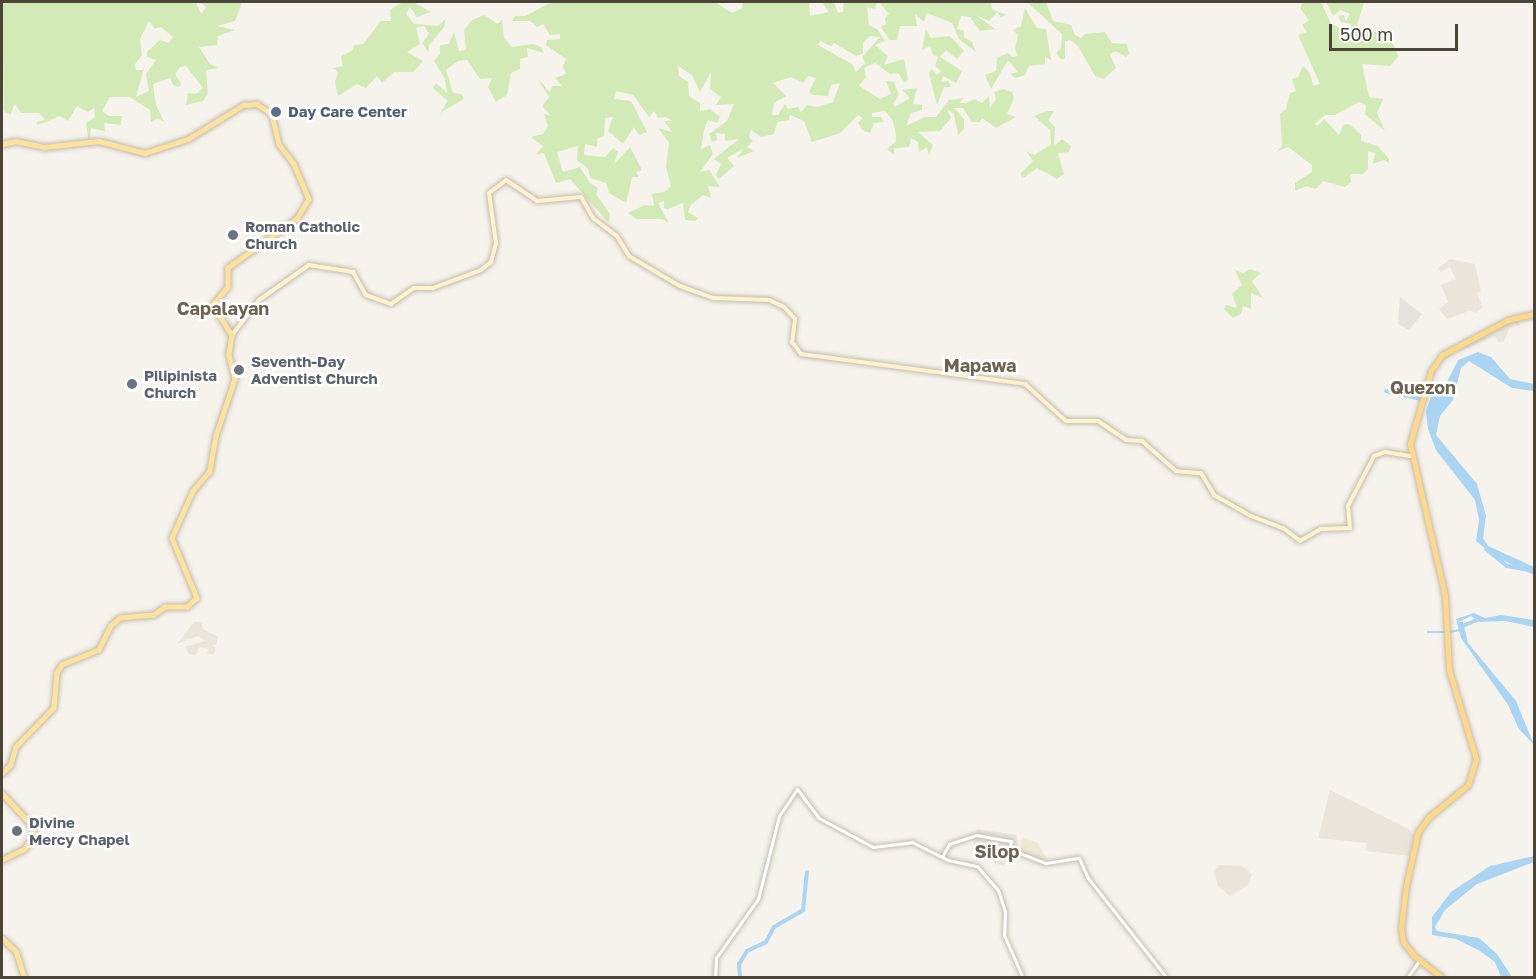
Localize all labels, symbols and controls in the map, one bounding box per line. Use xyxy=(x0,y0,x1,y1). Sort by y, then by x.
scale bar xyxy=(1332,12,1461,50)
text: 500 m xyxy=(1340,23,1393,45)
place label: Day Care Center xyxy=(288,103,407,121)
marker: Day Care Center xyxy=(269,105,283,119)
place label: Roman Catholic Church xyxy=(245,217,360,252)
marker: Roman Catholic Church xyxy=(226,228,240,242)
district label: Capalayan xyxy=(177,297,269,319)
place label: Seventh-Day Adventist Church xyxy=(251,352,378,387)
district label: Mapawa xyxy=(944,354,1016,376)
marker: Seventh-Day Adventist Church xyxy=(232,363,246,377)
place label: Pilipinista Church xyxy=(144,366,217,401)
district label: Quezon xyxy=(1390,376,1456,398)
marker: Pilipinista Church xyxy=(125,377,139,391)
place label: Divine Mercy Chapel xyxy=(29,813,129,848)
marker: Divine Mercy Chapel xyxy=(10,824,24,838)
district label: Silop xyxy=(975,840,1019,862)

